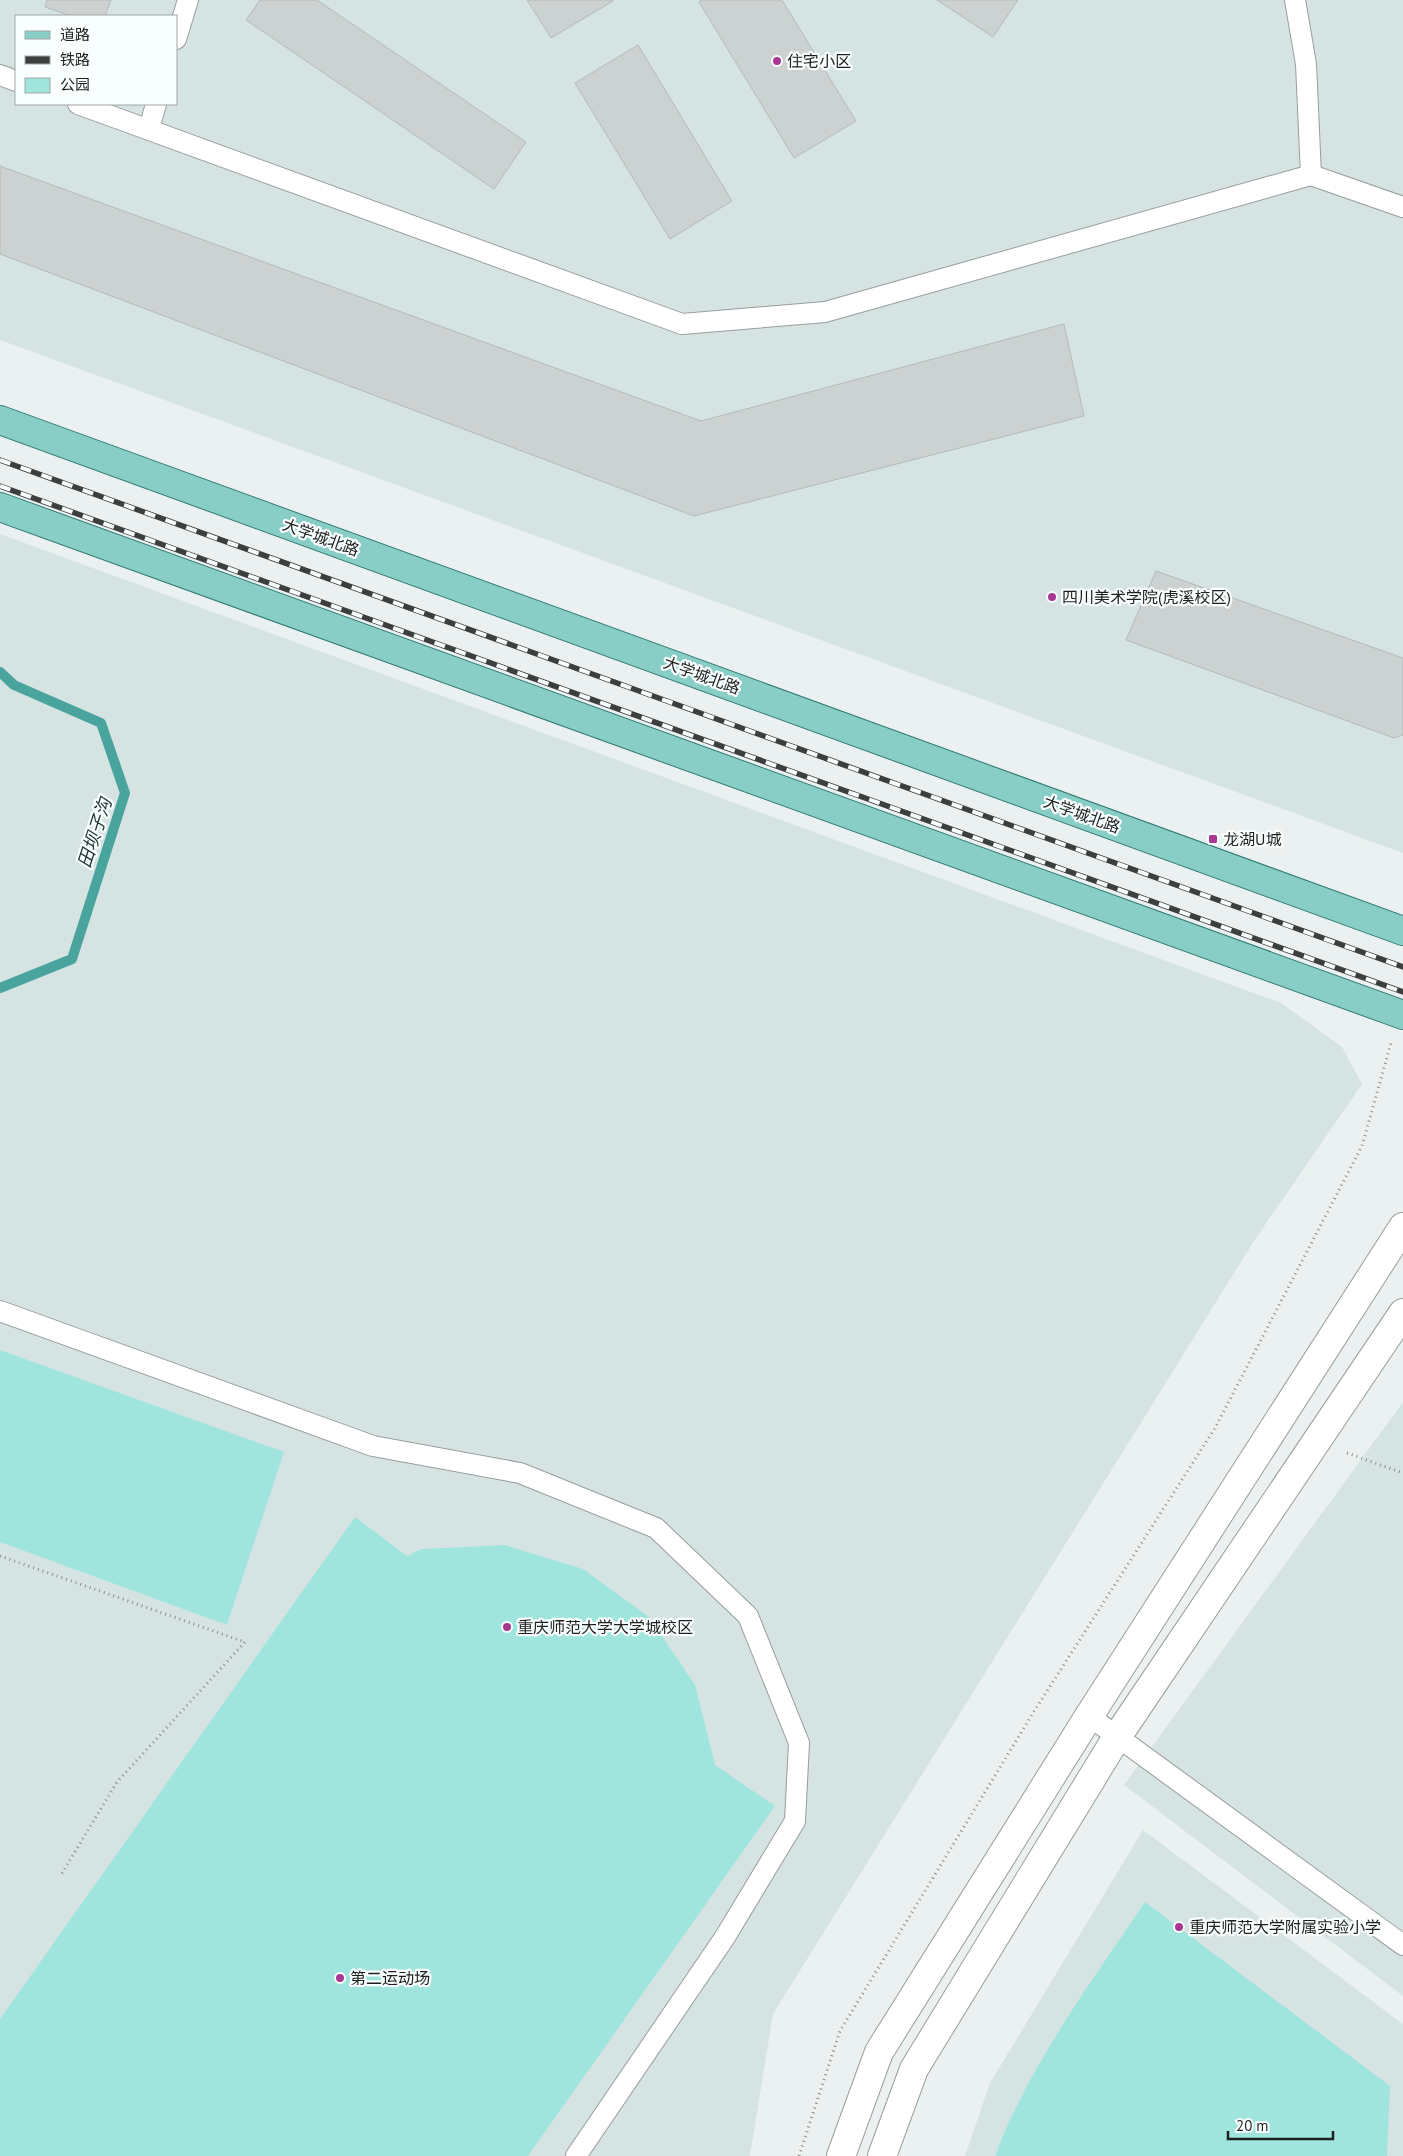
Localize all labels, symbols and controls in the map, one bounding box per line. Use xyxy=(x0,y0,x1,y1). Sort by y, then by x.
legend xyxy=(15,15,178,105)
text: 道路 xyxy=(60,25,90,44)
text: 铁路 xyxy=(60,50,90,69)
place label: 住宅小区 xyxy=(787,51,851,71)
marker: 住宅小区 xyxy=(771,55,783,67)
text: 公园 xyxy=(60,75,90,94)
street label: 大学城北路 xyxy=(280,514,362,560)
place label: 四川美术学院(虎溪校区) xyxy=(1062,587,1231,607)
marker: 四川美术学院(虎溪校区) xyxy=(1046,591,1058,603)
street label: 大学城北路 xyxy=(661,652,743,698)
street label: 大学城北路 xyxy=(1041,791,1123,837)
water label: 田坝子沟 xyxy=(72,793,117,871)
place label: 龙湖U城 xyxy=(1223,829,1281,849)
marker: 龙湖U城 xyxy=(1207,833,1219,845)
place label: 重庆师范大学大学城校区 xyxy=(517,1617,693,1637)
marker: 重庆师范大学大学城校区 xyxy=(501,1621,513,1633)
place label: 重庆师范大学附属实验小学 xyxy=(1189,1917,1381,1937)
marker: 重庆师范大学附属实验小学 xyxy=(1173,1921,1185,1933)
place label: 第二运动场 xyxy=(350,1968,430,1988)
marker: 第二运动场 xyxy=(334,1972,346,1984)
scale bar xyxy=(1228,2108,1333,2140)
text: 20 m xyxy=(1236,2116,1269,2135)

